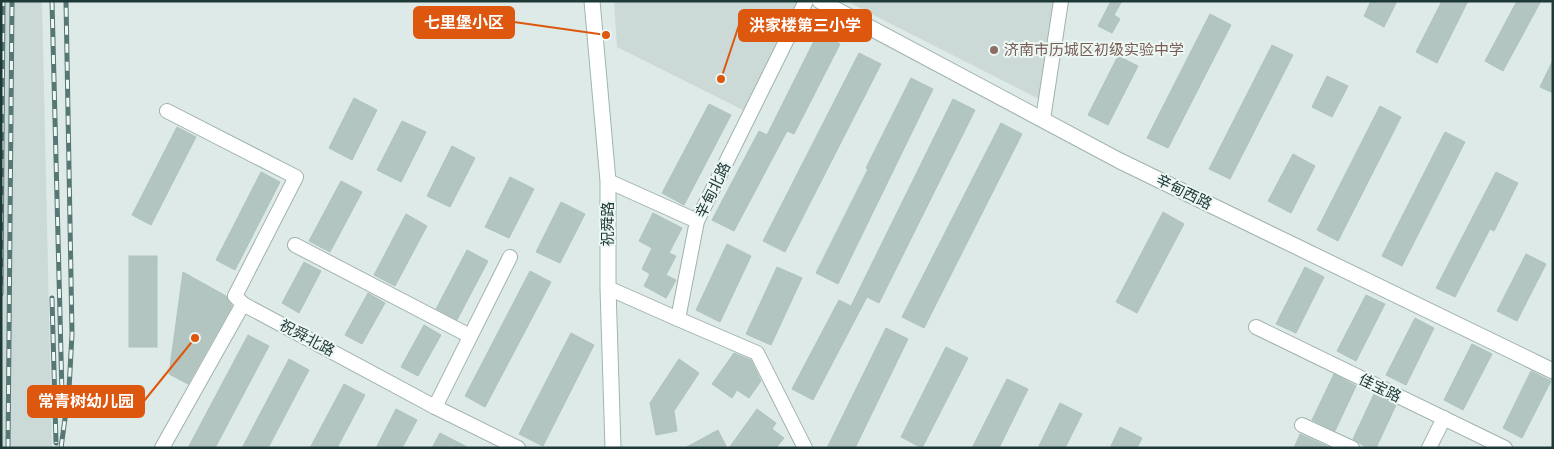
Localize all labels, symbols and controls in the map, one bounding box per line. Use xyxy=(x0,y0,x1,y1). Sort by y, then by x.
callout: 七里堡小区 xyxy=(414,7,514,38)
callout: 洪家楼第三小学 xyxy=(739,10,871,41)
text: 七里堡小区 xyxy=(424,12,504,32)
text: 洪家楼第三小学 xyxy=(749,15,861,35)
place label: 济南市历城区初级实验中学 xyxy=(1004,40,1184,59)
marker: 济南市历城区初级实验中学 xyxy=(988,44,1000,56)
street label: 辛甸北路 xyxy=(691,159,734,221)
street label: 辛甸西路 xyxy=(1153,170,1215,213)
street label: 祝舜路 xyxy=(598,201,617,247)
street label: 祝舜北路 xyxy=(276,315,338,360)
street label: 佳宝路 xyxy=(1356,369,1405,406)
callout: 常青树幼儿园 xyxy=(28,386,144,417)
text: 常青树幼儿园 xyxy=(38,391,134,411)

